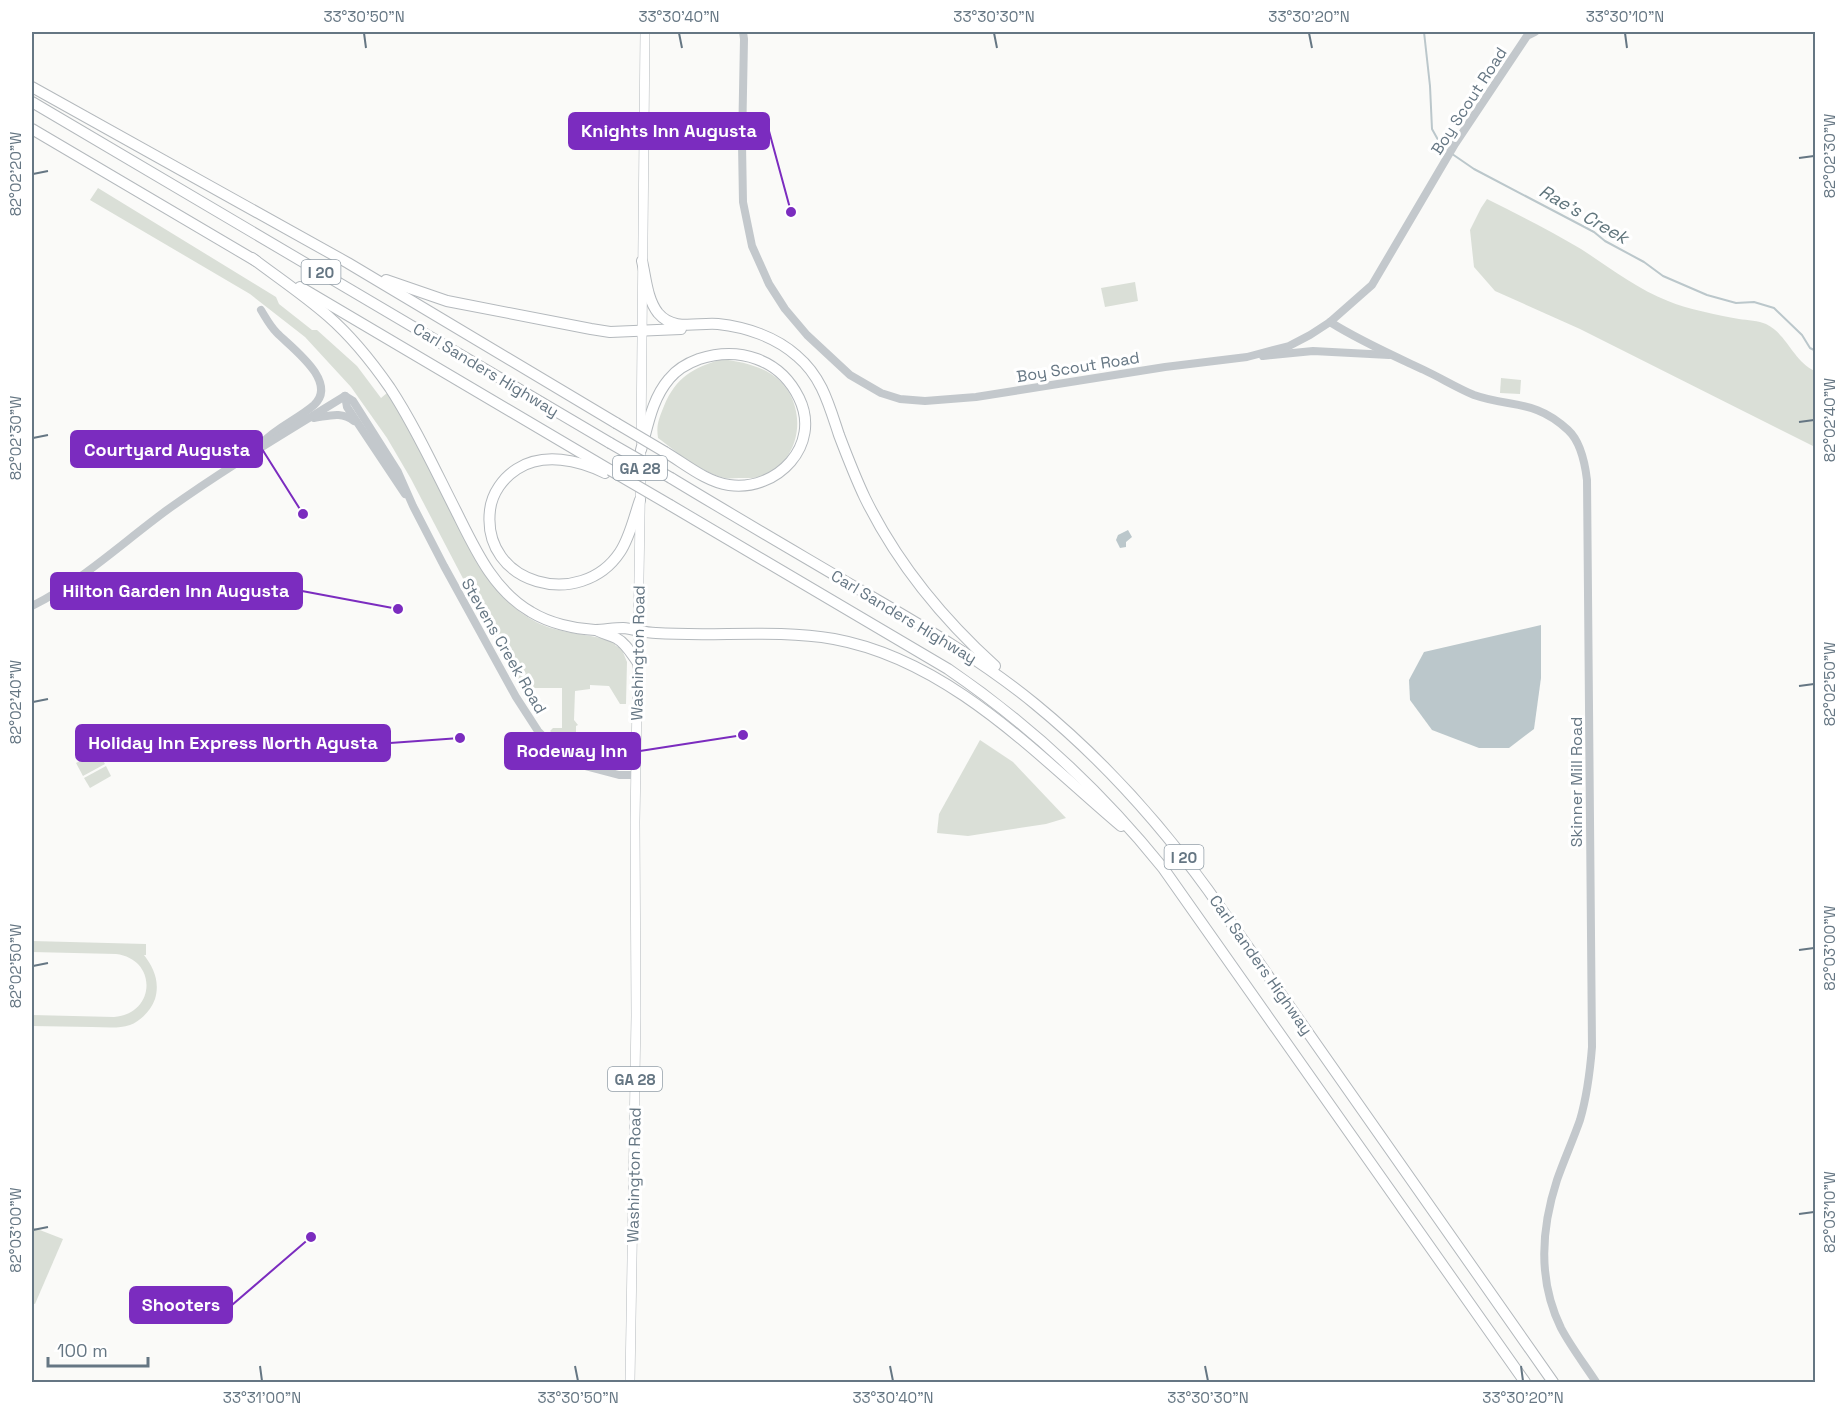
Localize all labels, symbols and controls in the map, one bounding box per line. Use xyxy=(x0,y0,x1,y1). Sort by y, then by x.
text: 33°30'50"N xyxy=(323,7,405,26)
text: 33°30'40"N xyxy=(639,7,719,26)
text: 33°30'30"N xyxy=(953,7,1035,26)
text: 33°30'20"N xyxy=(1268,7,1350,26)
text: 33°30'10"N xyxy=(1586,7,1664,26)
street label: Boy Scout Road xyxy=(1426,43,1512,159)
callout: Knights Inn Augusta xyxy=(569,113,769,149)
text: 82°02'30"W xyxy=(1820,114,1839,198)
text: Knights Inn Augusta xyxy=(581,119,758,142)
text: 82°02'20"W xyxy=(6,132,25,216)
water label: Rae's Creek xyxy=(1535,179,1635,250)
road number: I 20 xyxy=(302,260,340,284)
street label: Carl Sanders Highway xyxy=(409,318,563,422)
street label: Boy Scout Road xyxy=(1015,347,1141,387)
text: 82°02'40"W xyxy=(1820,378,1839,462)
text: 82°02'30"W xyxy=(6,396,25,480)
callout: Courtyard Augusta xyxy=(71,431,262,467)
text: Courtyard Augusta xyxy=(84,438,251,461)
road number: GA 28 xyxy=(613,456,667,480)
street label: Carl Sanders Highway xyxy=(827,565,981,669)
callout: Hilton Garden Inn Augusta xyxy=(51,573,302,609)
street label: Stevens Creek Road xyxy=(457,574,551,718)
text: Hilton Garden Inn Augusta xyxy=(63,579,290,602)
street label: Washington Road xyxy=(626,585,650,721)
text: 82°02'50"W xyxy=(1820,642,1839,726)
text: 82°02'40"W xyxy=(6,660,25,744)
street label: Skinner Mill Road xyxy=(1566,717,1587,847)
callout: Holiday Inn Express North Agusta xyxy=(76,725,390,761)
text: Holiday Inn Express North Agusta xyxy=(88,731,378,754)
callout: Rodeway Inn xyxy=(505,733,640,769)
text: Rodeway Inn xyxy=(516,739,628,762)
road number: I 20 xyxy=(1164,845,1204,869)
street label: Carl Sanders Highway xyxy=(1205,891,1317,1039)
text: 82°03'00"W xyxy=(1820,905,1839,991)
text: 82°02'50"W xyxy=(6,924,25,1008)
road number: GA 28 xyxy=(608,1067,662,1091)
street label: Washington Road xyxy=(622,1107,646,1243)
text: 82°03'10"W xyxy=(1820,1171,1839,1253)
text: 82°03'00"W xyxy=(6,1187,25,1273)
callout: Shooters xyxy=(130,1287,232,1323)
text: Shooters xyxy=(142,1293,220,1316)
scale bar xyxy=(48,1330,148,1368)
text: 100 m xyxy=(57,1339,108,1362)
text: 33°31'00"N xyxy=(223,1388,301,1407)
text: 33°30'50"N xyxy=(537,1388,619,1407)
text: 33°30'40"N xyxy=(853,1388,933,1407)
text: 33°30'30"N xyxy=(1167,1388,1249,1407)
text: 33°30'20"N xyxy=(1482,1388,1564,1407)

